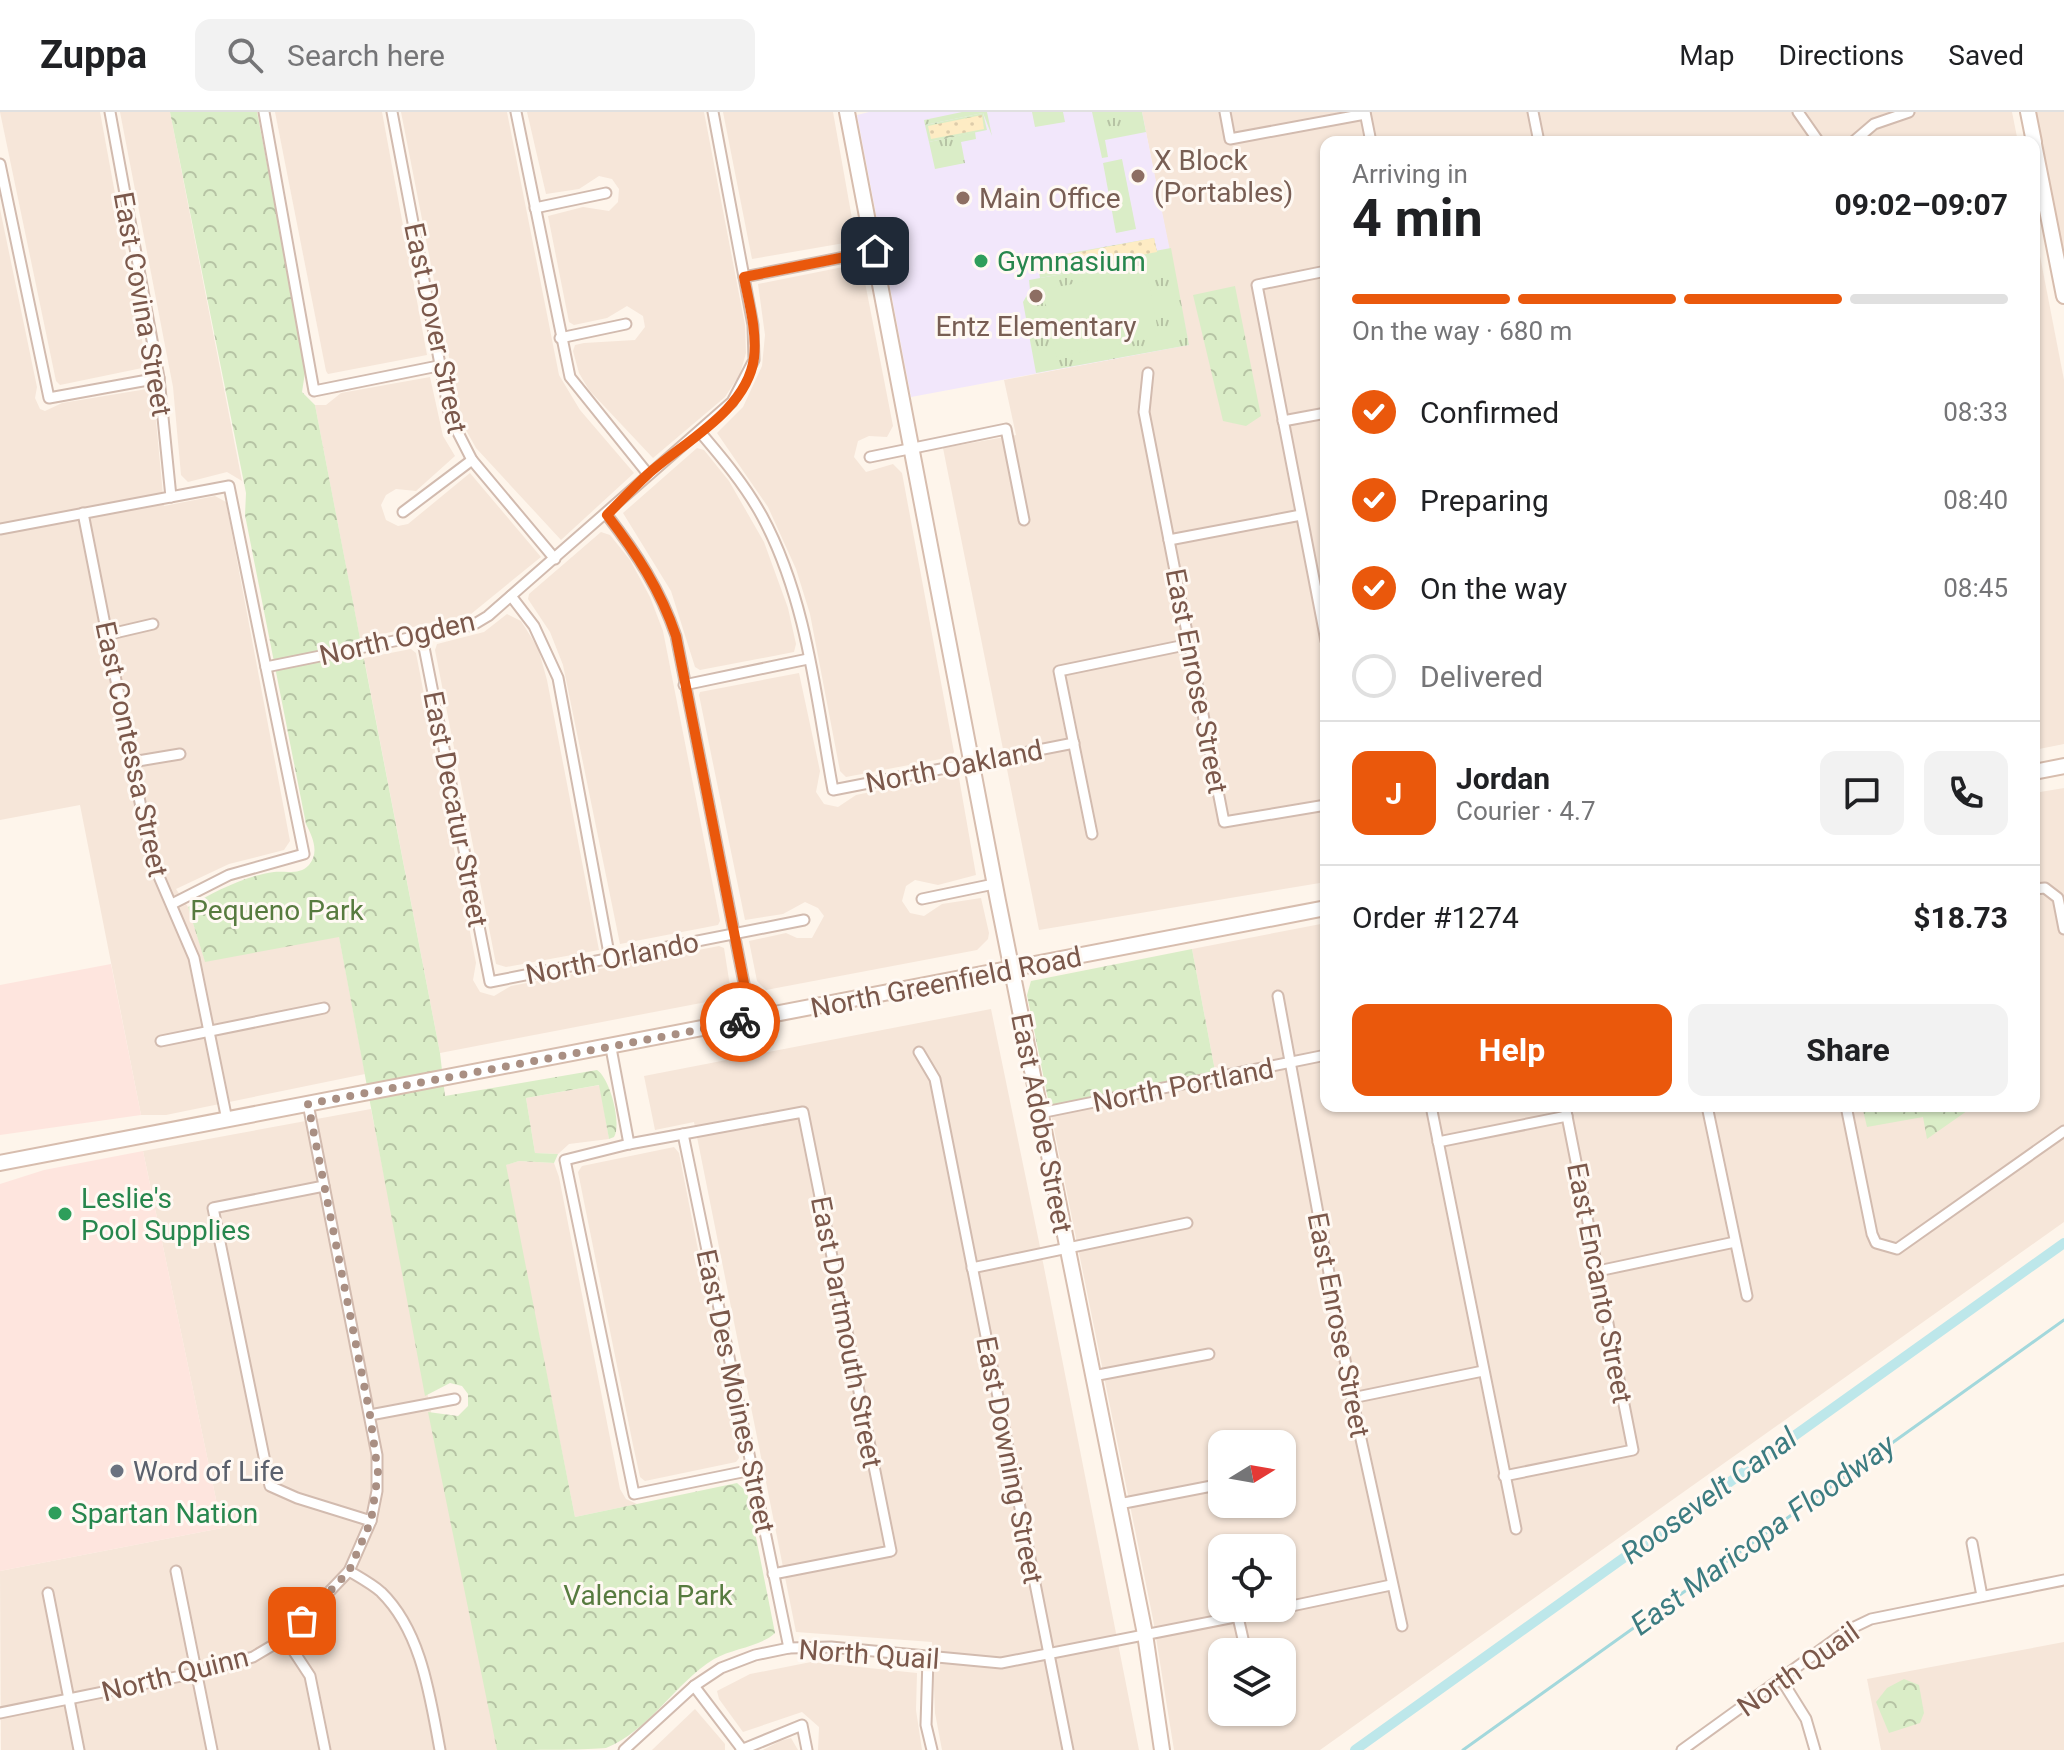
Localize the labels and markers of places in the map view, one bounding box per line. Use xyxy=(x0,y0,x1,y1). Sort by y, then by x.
place label: X Block (Portables) xyxy=(1154,144,1293,209)
marker: X Block (Portables) xyxy=(1129,167,1147,185)
place label: Main Office xyxy=(979,182,1121,215)
marker: Main Office xyxy=(954,189,972,207)
pin xyxy=(841,217,909,285)
place label: Gymnasium xyxy=(997,245,1146,278)
marker: Gymnasium xyxy=(972,252,990,270)
marker: Entz Elementary xyxy=(1027,287,1045,305)
place label: Entz Elementary xyxy=(935,310,1137,343)
place label: Leslie's Pool Supplies xyxy=(81,1182,251,1247)
marker: Leslie's Pool Supplies xyxy=(56,1205,74,1223)
place label: Word of Life xyxy=(133,1455,284,1488)
marker: Word of Life xyxy=(108,1462,126,1480)
place label: Spartan Nation xyxy=(71,1497,258,1530)
marker: Spartan Nation xyxy=(46,1504,64,1522)
pin xyxy=(268,1587,336,1655)

